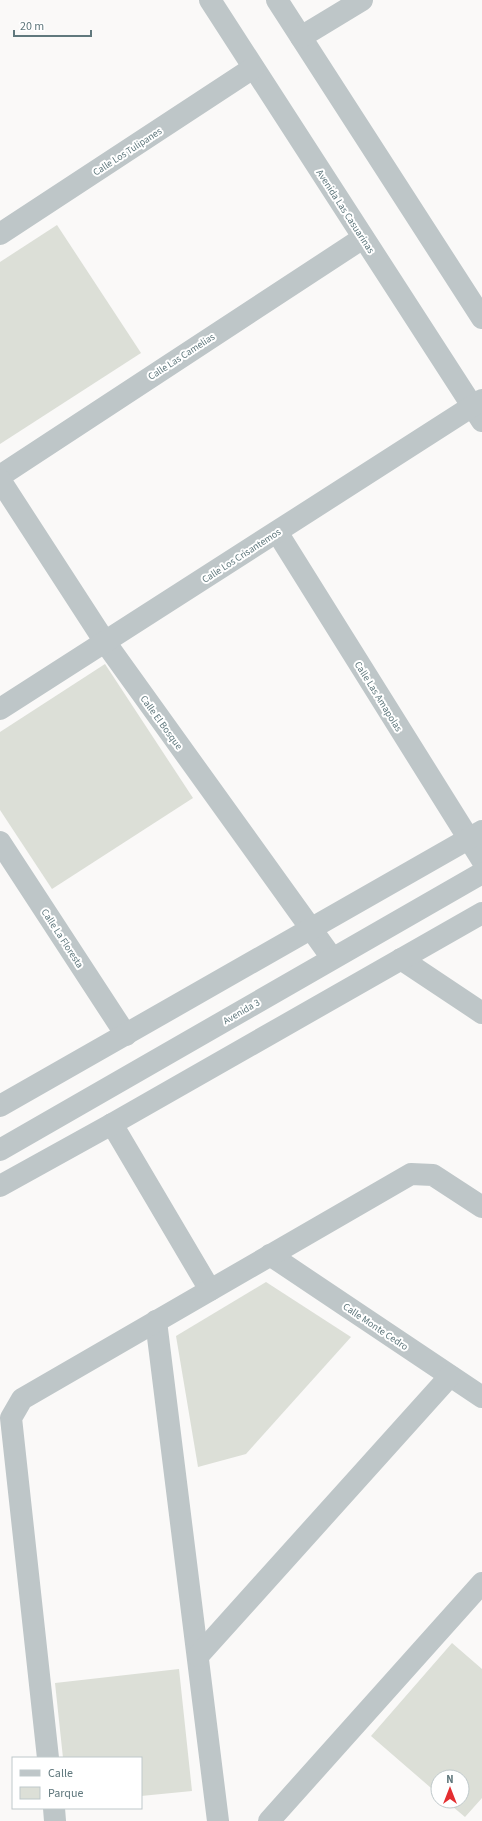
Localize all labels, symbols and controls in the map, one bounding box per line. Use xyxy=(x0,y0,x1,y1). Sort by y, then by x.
scale bar xyxy=(14,12,91,38)
text: 20 m xyxy=(20,18,44,35)
street label: Calle Los Tulipanes xyxy=(90,124,165,179)
street label: Avenida Las Casuarinas xyxy=(313,167,378,256)
street label: Calle Las Camelias xyxy=(145,330,218,384)
street label: Calle Los Crisantemos xyxy=(199,525,284,587)
street label: Calle Las Amapolas xyxy=(351,659,405,734)
street label: Calle El Bosque xyxy=(137,693,186,753)
street label: Calle La Floresta xyxy=(38,906,87,971)
street label: Avenida 3 xyxy=(220,996,263,1028)
street label: Calle Monte Cedro xyxy=(340,1300,411,1354)
legend xyxy=(12,1757,142,1809)
text: Calle xyxy=(48,1765,73,1782)
north arrow xyxy=(430,1769,470,1809)
text: N xyxy=(446,1772,454,1787)
text: Parque xyxy=(48,1785,84,1802)

